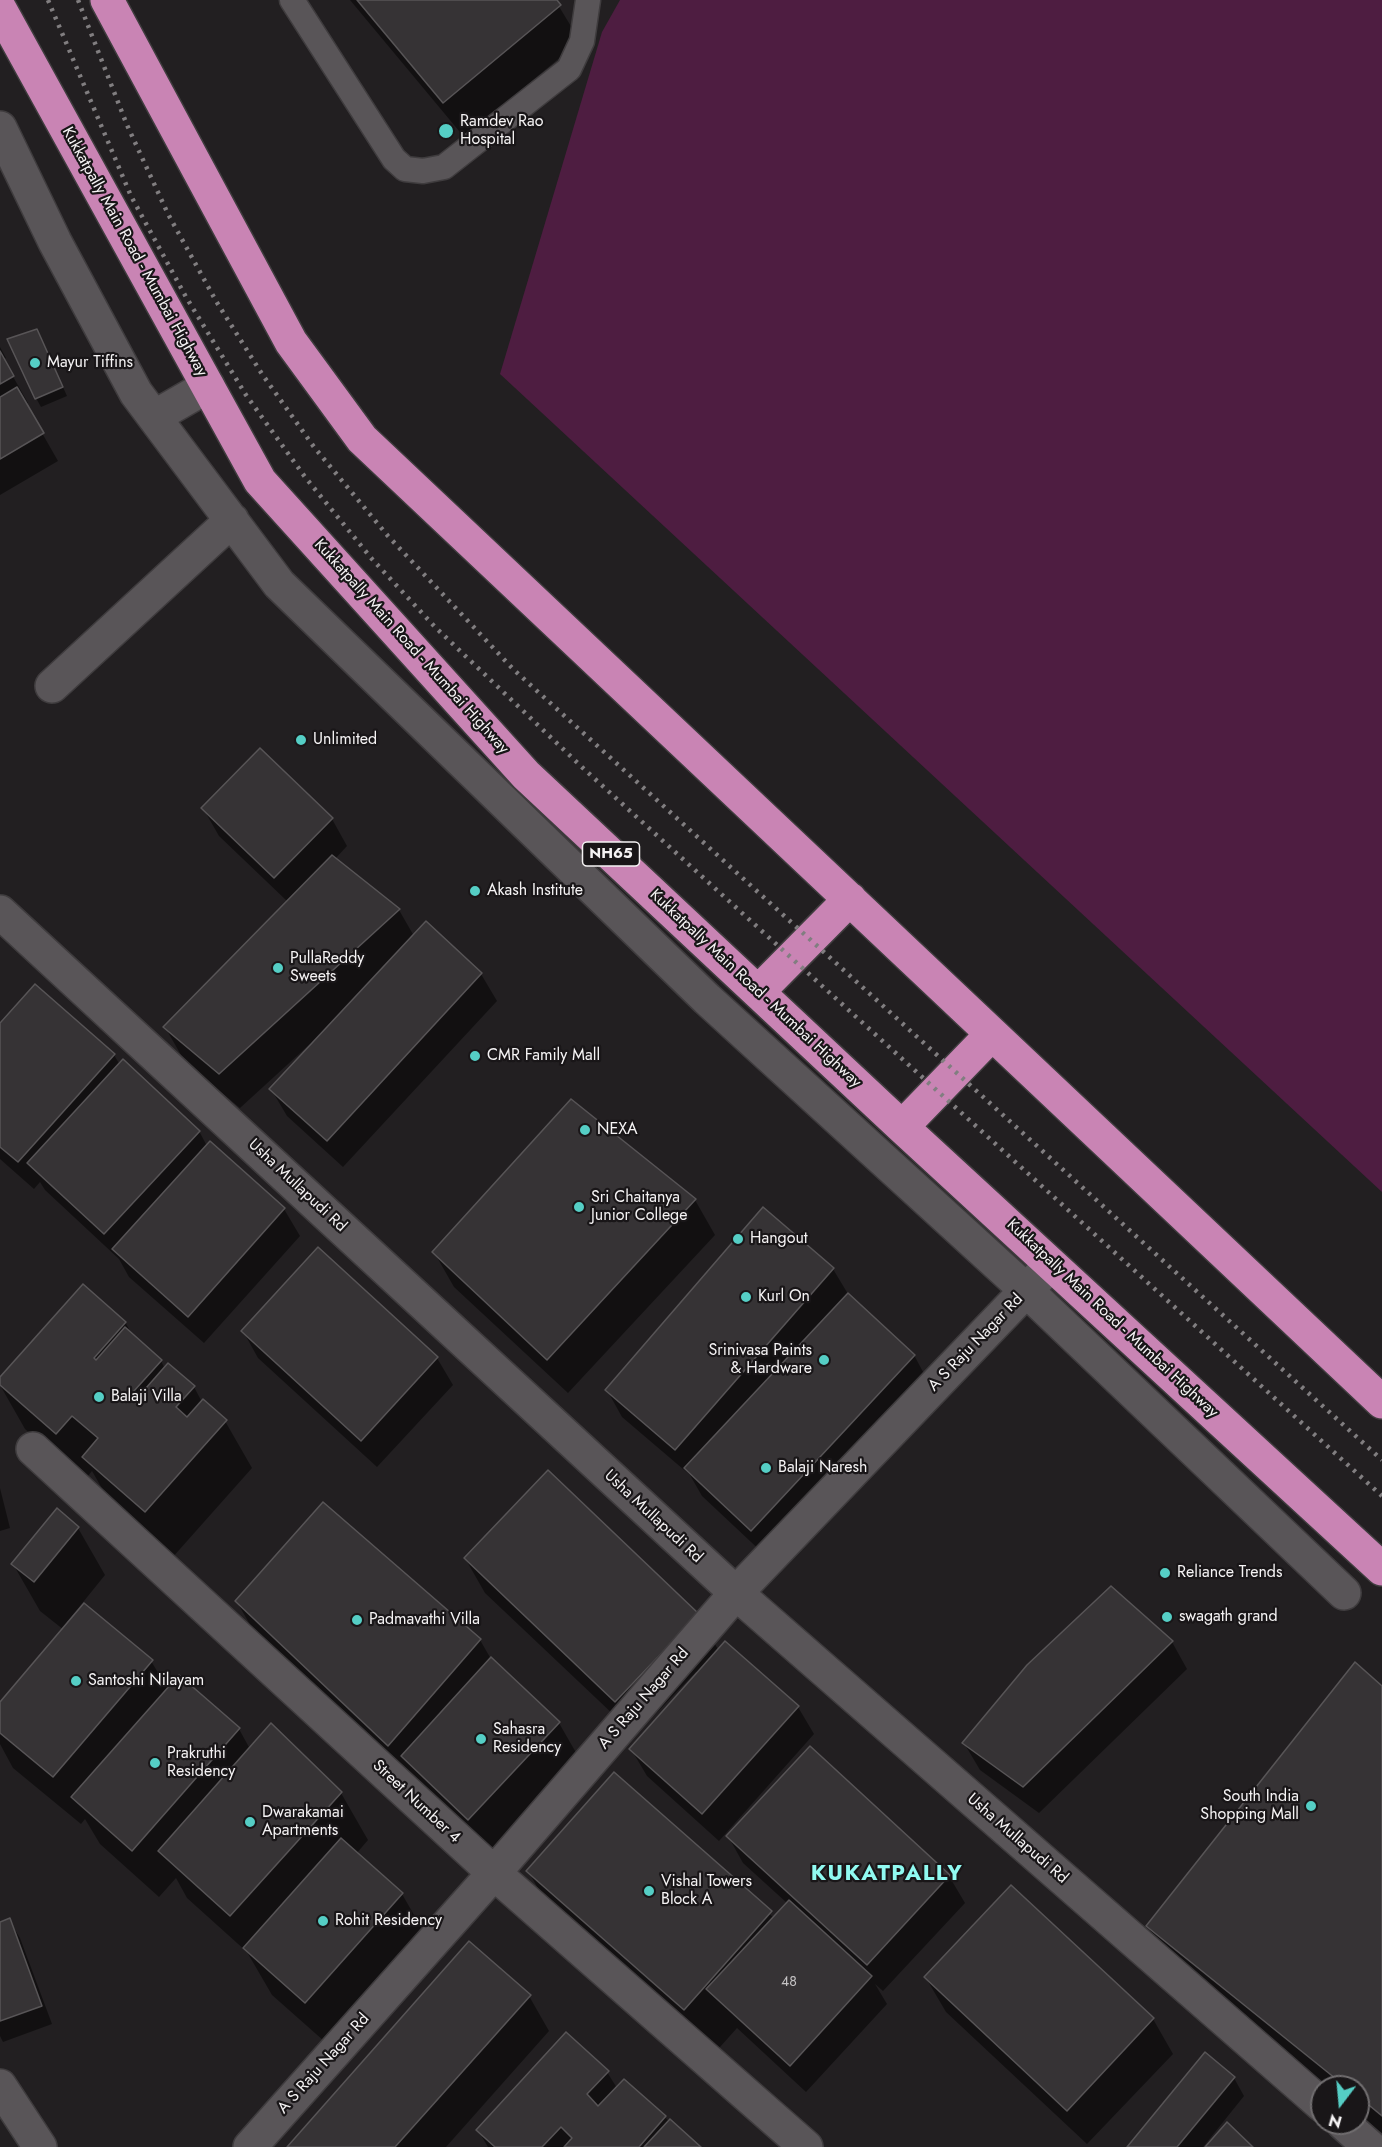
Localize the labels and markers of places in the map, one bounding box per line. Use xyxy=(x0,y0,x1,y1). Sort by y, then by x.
place label: Ramdev Rao Hospital xyxy=(460,112,543,150)
marker: Ramdev Rao Hospital xyxy=(437,122,455,140)
place label: Mayur Tiffins xyxy=(47,353,133,373)
marker: Mayur Tiffins xyxy=(28,356,42,370)
place label: Unlimited xyxy=(313,730,377,750)
marker: Unlimited xyxy=(294,733,308,747)
place label: Akash Institute xyxy=(487,881,583,901)
marker: Akash Institute xyxy=(468,884,482,898)
place label: PullaReddy Sweets xyxy=(290,949,364,987)
marker: PullaReddy Sweets xyxy=(271,961,285,975)
place label: CMR Family Mall xyxy=(487,1046,600,1066)
marker: CMR Family Mall xyxy=(468,1049,482,1063)
place label: NEXA xyxy=(597,1120,638,1140)
marker: NEXA xyxy=(578,1123,592,1137)
place label: Sri Chaitanya Junior College xyxy=(591,1188,687,1226)
marker: Sri Chaitanya Junior College xyxy=(572,1200,586,1214)
place label: Hangout xyxy=(750,1229,808,1249)
marker: Hangout xyxy=(731,1232,745,1246)
place label: Kurl On xyxy=(758,1287,810,1307)
marker: Kurl On xyxy=(739,1290,753,1304)
place label: Srinivasa Paints & Hardware xyxy=(709,1341,812,1379)
marker: Srinivasa Paints & Hardware xyxy=(817,1353,831,1367)
place label: Balaji Villa xyxy=(111,1387,182,1407)
marker: Balaji Villa xyxy=(92,1390,106,1404)
place label: Balaji Naresh xyxy=(778,1458,867,1478)
marker: Balaji Naresh xyxy=(759,1461,773,1475)
place label: Reliance Trends xyxy=(1177,1563,1282,1583)
marker: Reliance Trends xyxy=(1158,1566,1172,1580)
place label: swagath grand xyxy=(1179,1607,1278,1627)
place label: Padmavathi Villa xyxy=(369,1610,480,1630)
marker: swagath grand xyxy=(1160,1610,1174,1624)
marker: Padmavathi Villa xyxy=(350,1613,364,1627)
place label: Santoshi Nilayam xyxy=(88,1671,204,1691)
marker: Santoshi Nilayam xyxy=(69,1674,83,1688)
place label: Sahasra Residency xyxy=(493,1720,561,1758)
marker: Sahasra Residency xyxy=(474,1732,488,1746)
place label: Prakruthi Residency xyxy=(167,1744,235,1782)
marker: Prakruthi Residency xyxy=(148,1756,162,1770)
place label: South India Shopping Mall xyxy=(1200,1787,1299,1825)
marker: South India Shopping Mall xyxy=(1304,1799,1318,1813)
place label: Dwarakamai Apartments xyxy=(262,1803,344,1841)
marker: Dwarakamai Apartments xyxy=(243,1815,257,1829)
place label: Vishal Towers Block A xyxy=(661,1872,752,1910)
marker: Vishal Towers Block A xyxy=(642,1884,656,1898)
place label: Rohit Residency xyxy=(335,1911,442,1931)
marker: Rohit Residency xyxy=(316,1914,330,1928)

